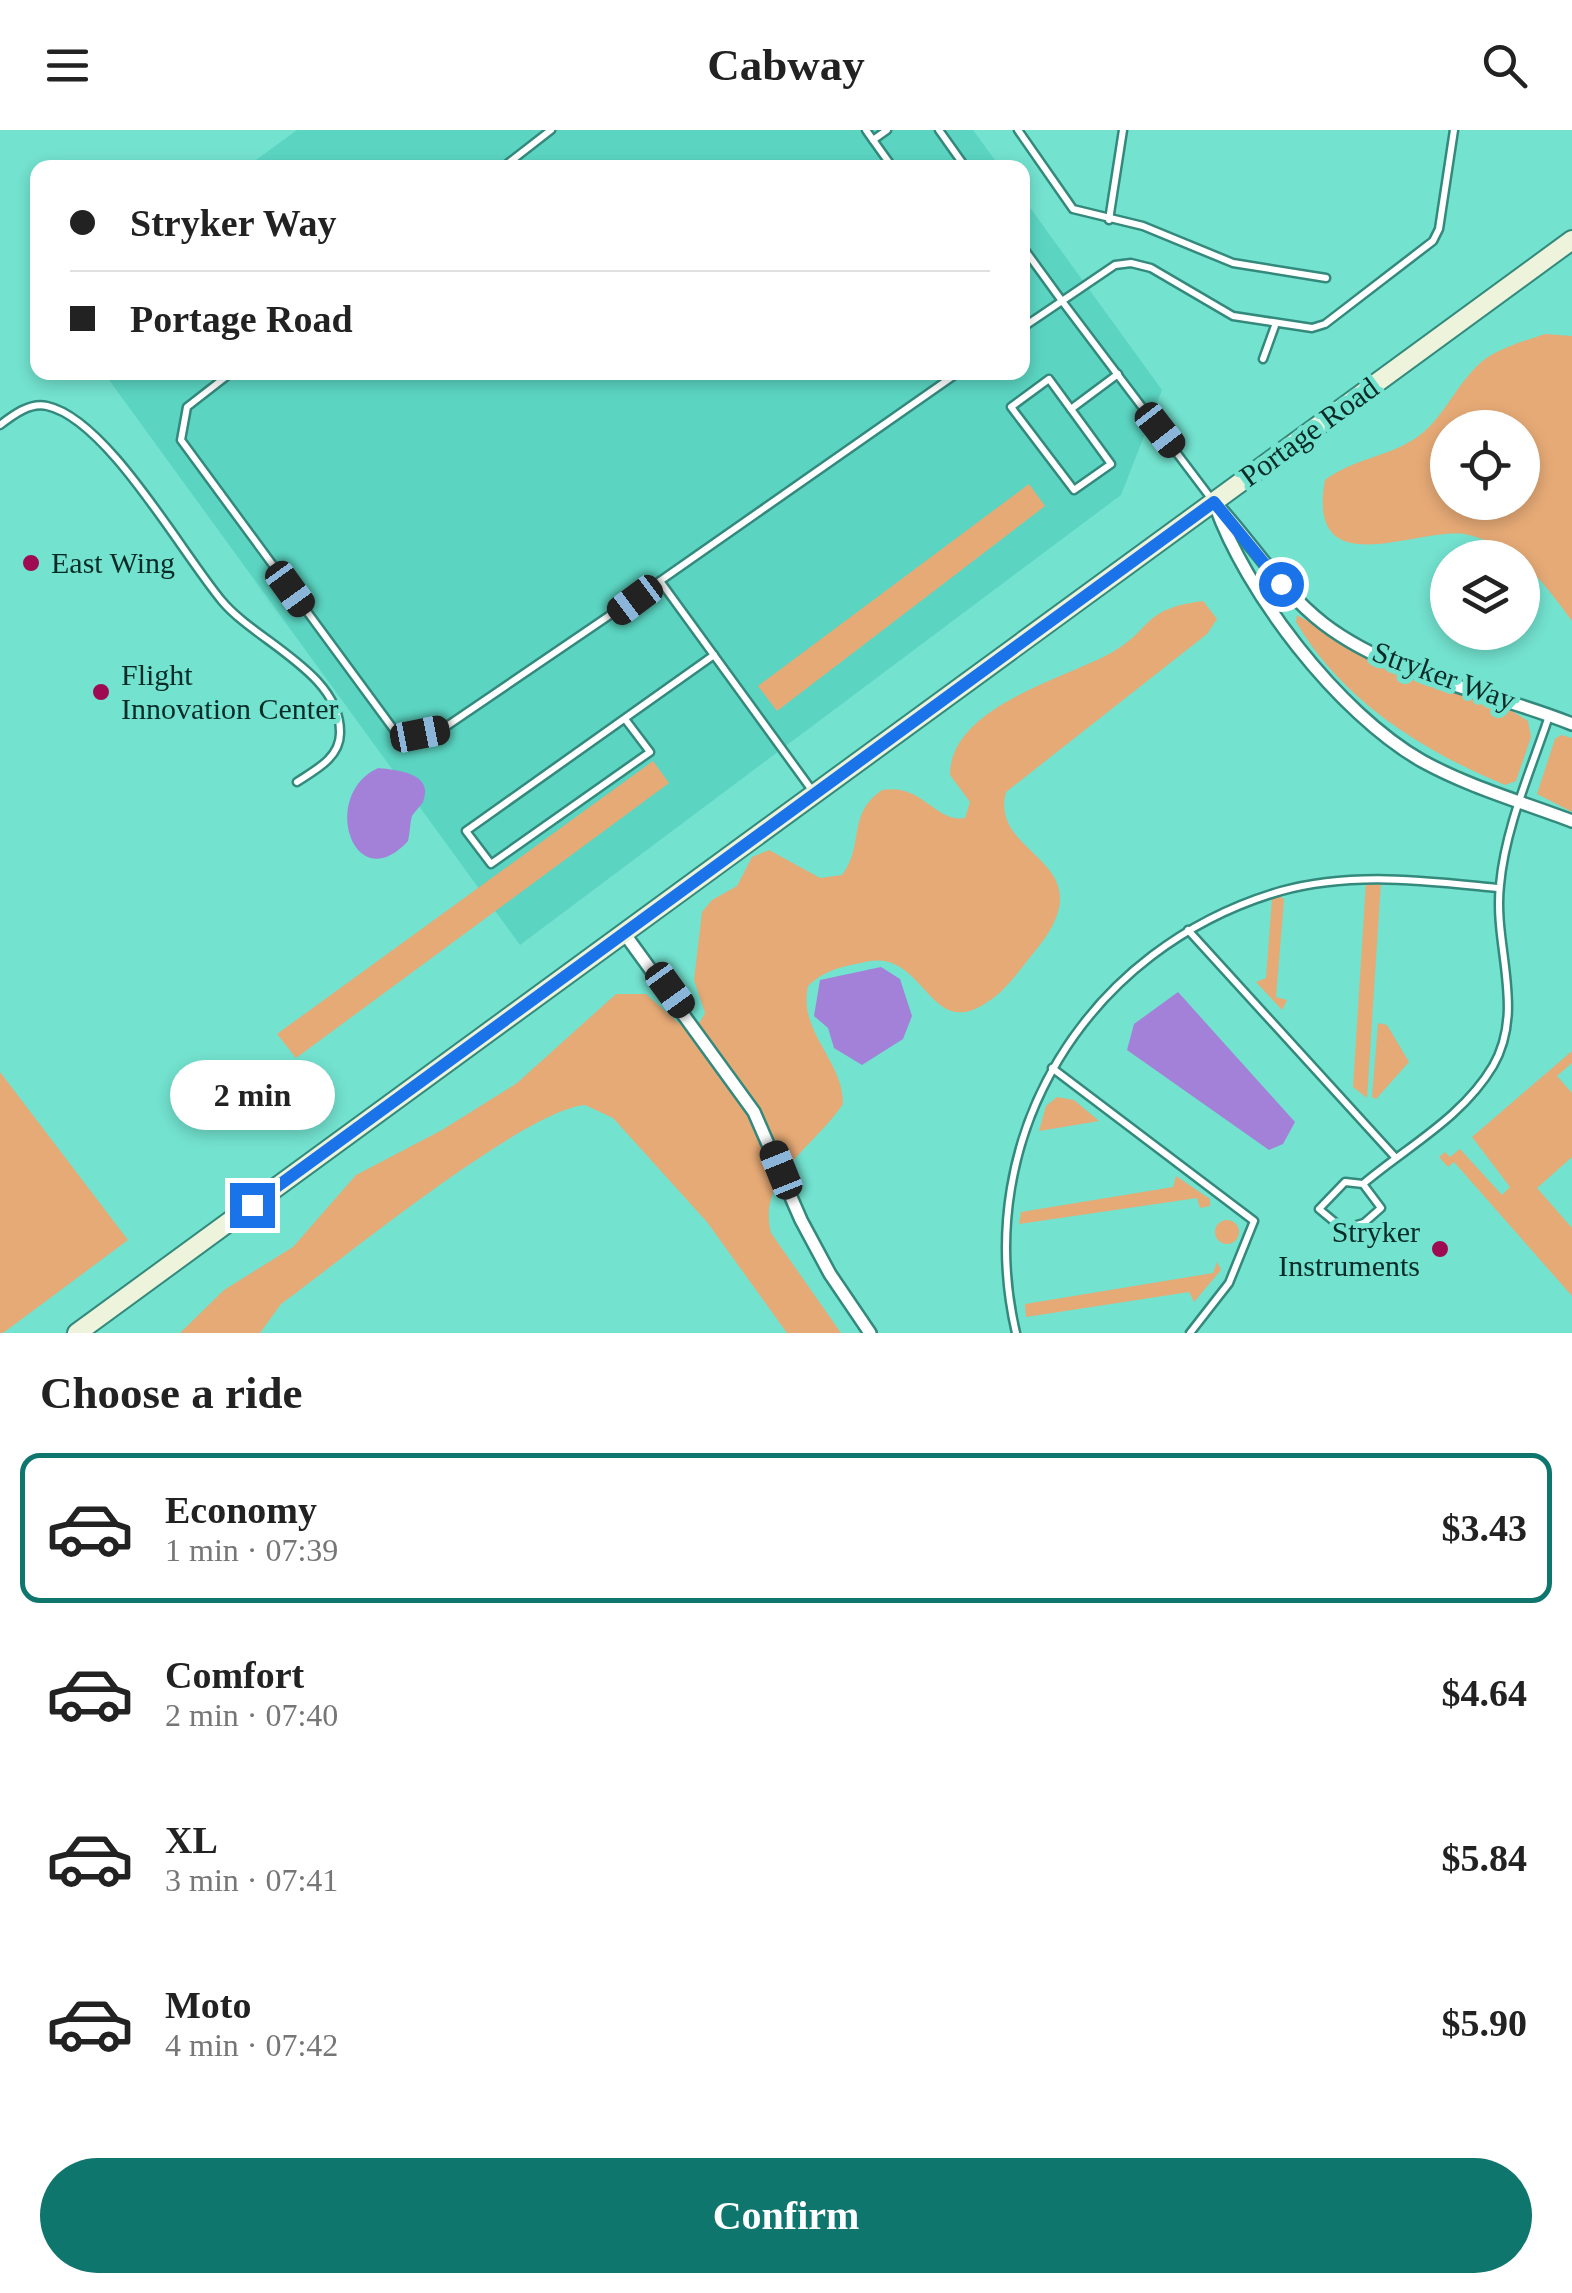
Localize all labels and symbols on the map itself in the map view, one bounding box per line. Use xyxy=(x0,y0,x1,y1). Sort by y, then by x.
street label: Portage Road xyxy=(1233,370,1384,493)
car xyxy=(1130,397,1190,463)
place label: East Wing xyxy=(51,546,175,579)
marker: East Wing xyxy=(20,552,42,574)
car xyxy=(260,556,320,622)
route start xyxy=(1259,562,1304,607)
car xyxy=(602,570,668,630)
street label: Stryker Way xyxy=(1368,634,1520,717)
place label: Flight Innovation Center xyxy=(121,658,338,725)
marker: Flight Innovation Center xyxy=(90,681,112,703)
car xyxy=(388,714,452,754)
car xyxy=(640,957,700,1023)
callout: 2 min xyxy=(170,1060,334,1130)
car xyxy=(756,1137,806,1203)
route end xyxy=(230,1183,275,1228)
place label: Stryker Instruments xyxy=(1278,1215,1420,1282)
marker: Stryker Instruments xyxy=(1429,1238,1451,1260)

